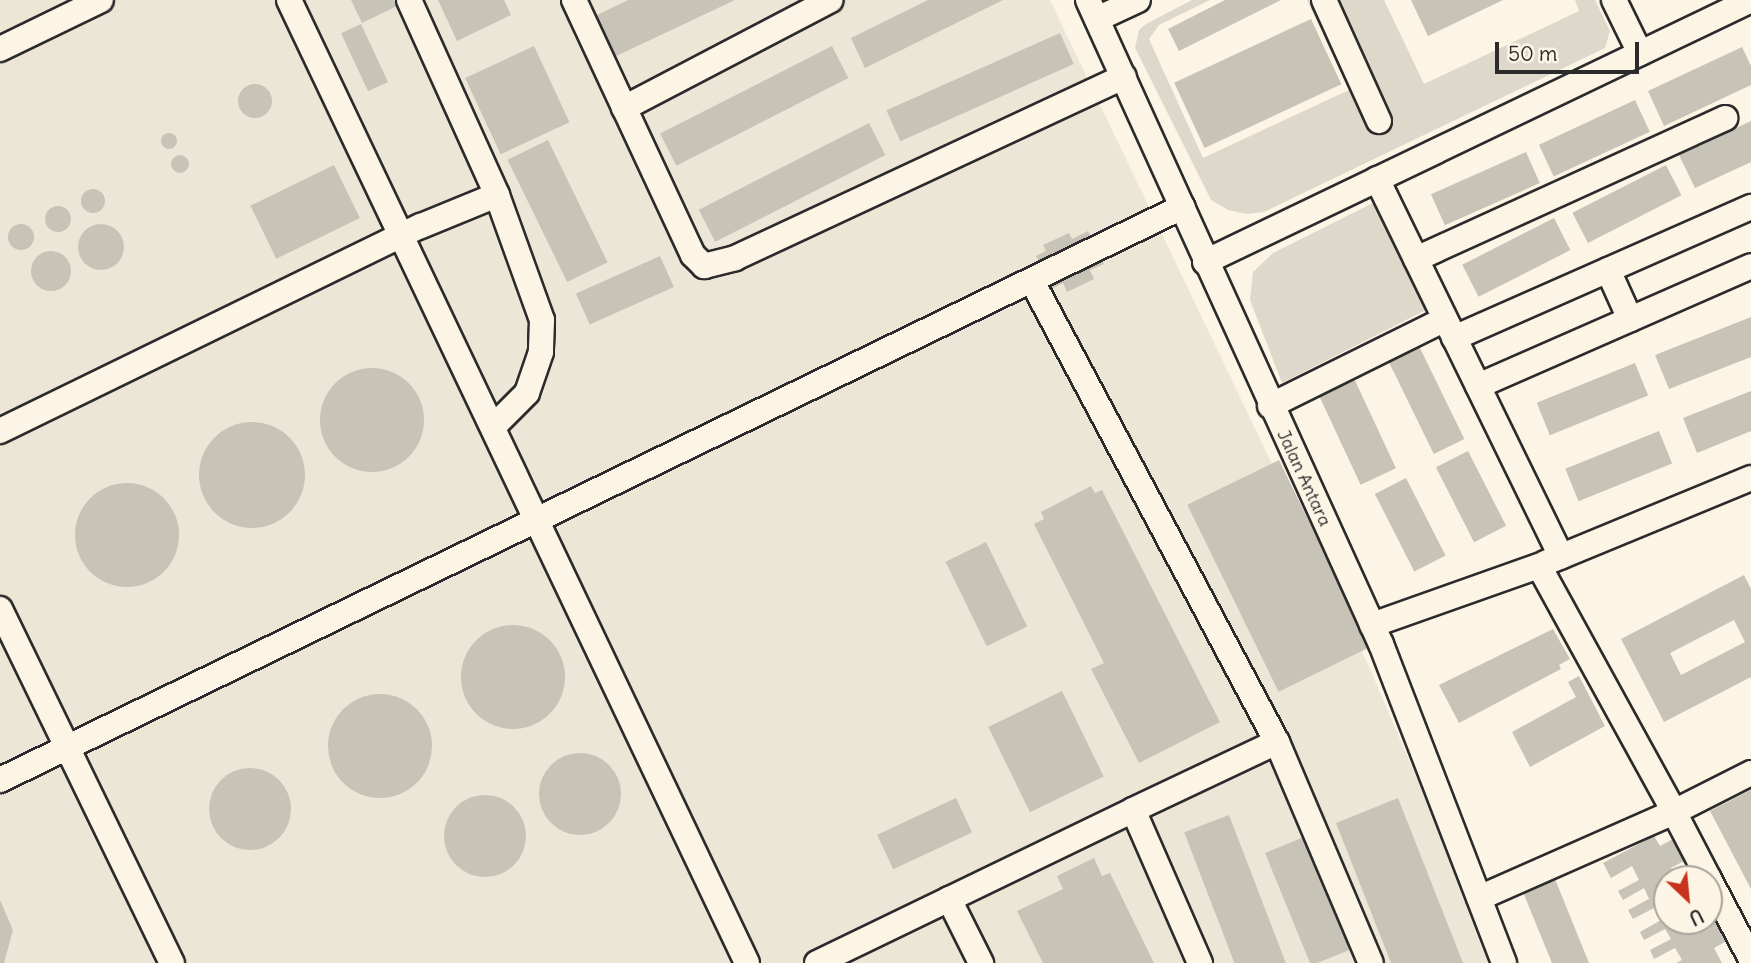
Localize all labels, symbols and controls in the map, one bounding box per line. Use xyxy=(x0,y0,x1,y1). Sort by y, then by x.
scale bar xyxy=(1499,28,1642,72)
text: 50 m xyxy=(1508,40,1557,67)
street label: Jalan Antara xyxy=(1272,426,1336,530)
north arrow xyxy=(1653,865,1723,935)
text: U xyxy=(1685,903,1707,931)

